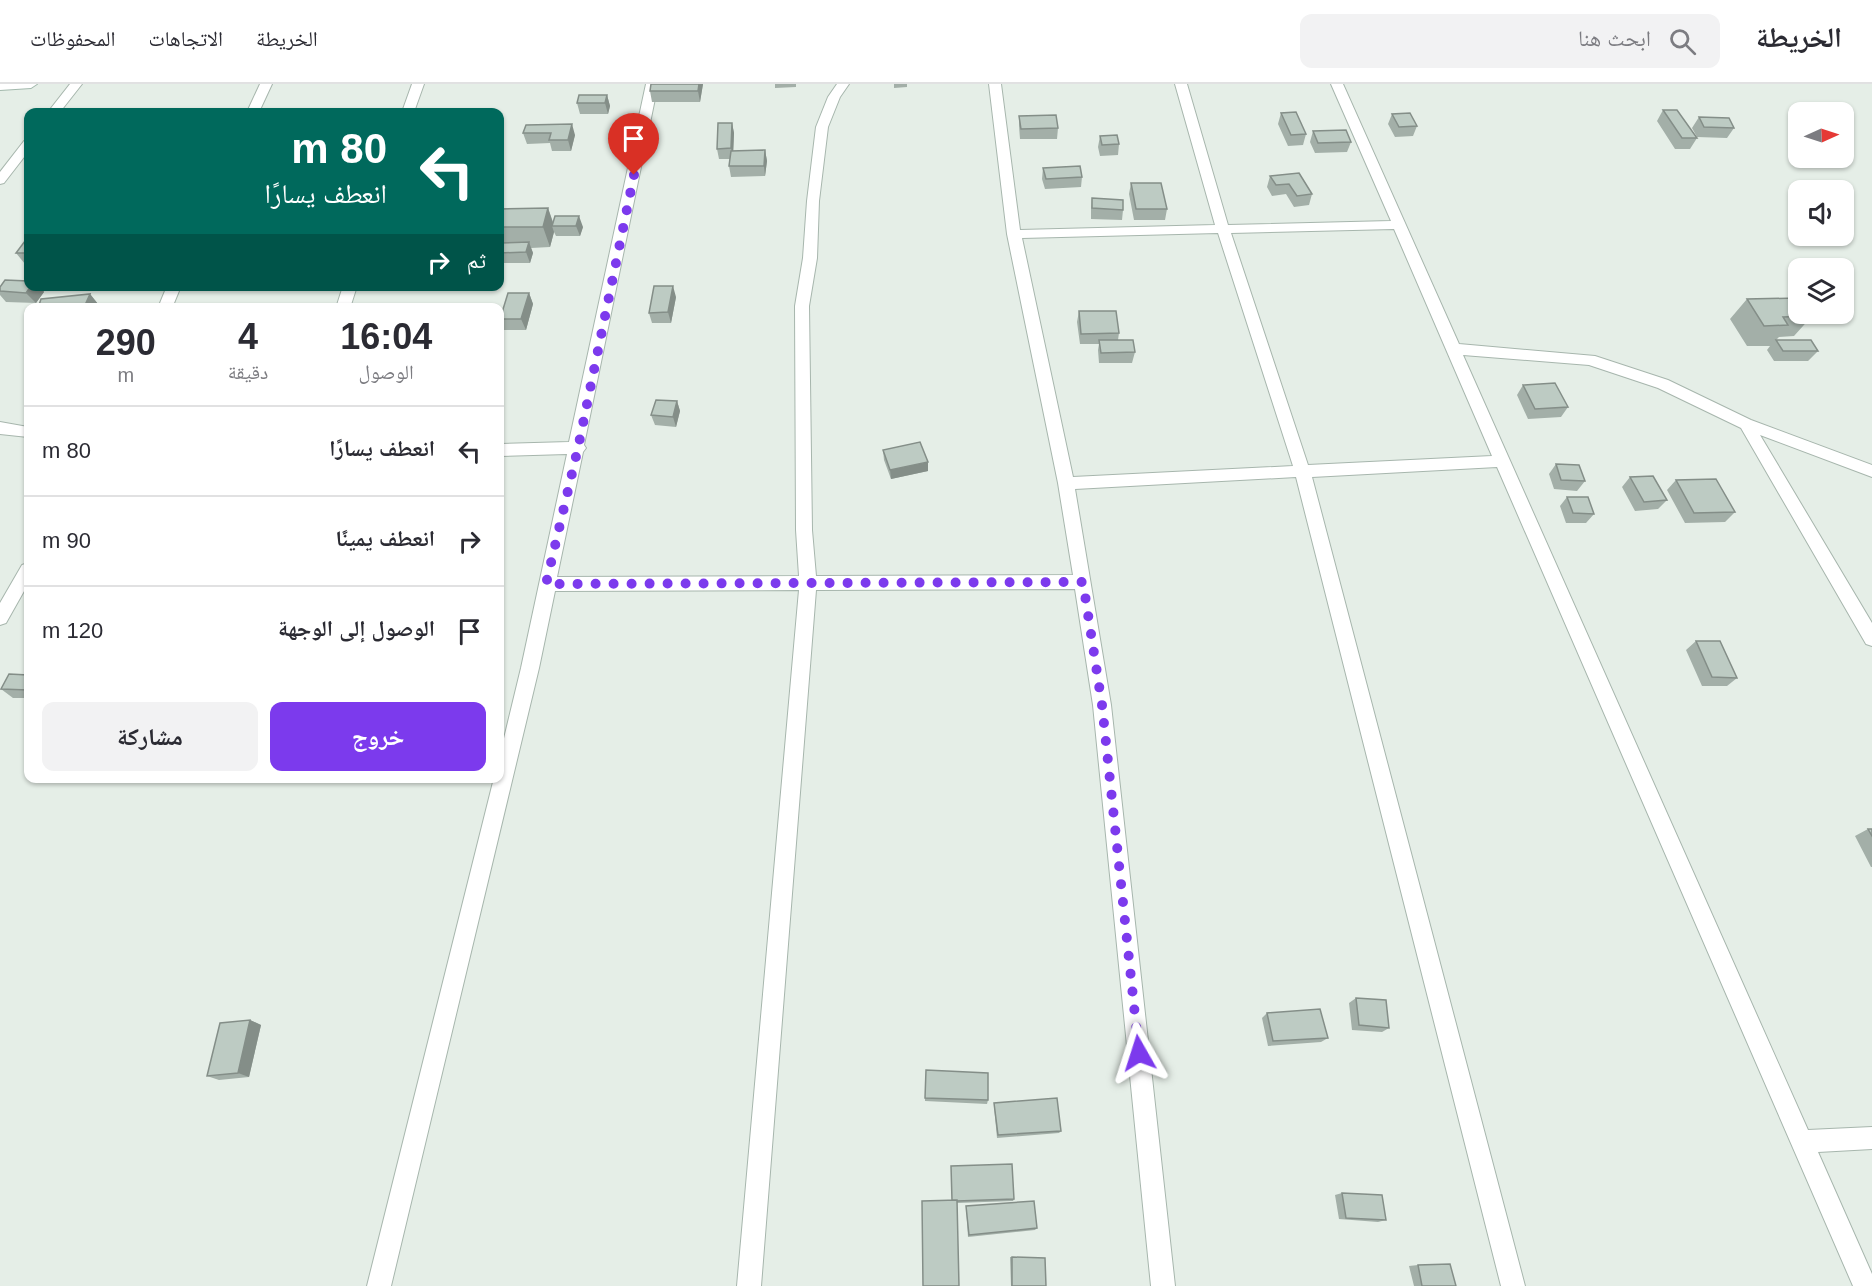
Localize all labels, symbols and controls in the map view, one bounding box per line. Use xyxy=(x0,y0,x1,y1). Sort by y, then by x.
search box xyxy=(1300,14,1720,68)
text: الخريطة xyxy=(1756,22,1842,53)
icon: search xyxy=(1666,25,1699,58)
text: ابحث هنا xyxy=(1578,26,1651,51)
text: المحفوظات xyxy=(30,27,115,50)
text: الاتجاهات xyxy=(148,27,223,50)
text: الخريطة xyxy=(256,27,318,50)
north arrow xyxy=(1788,102,1854,168)
map controls xyxy=(1788,102,1854,324)
pin xyxy=(608,113,659,175)
icon: arrive xyxy=(617,122,650,155)
text: 80 m xyxy=(291,125,387,172)
icon: left xyxy=(408,132,486,210)
text: انعطف يسارًا xyxy=(265,179,387,209)
button: sound xyxy=(1788,180,1854,246)
icon: right xyxy=(422,246,455,279)
text: ثم xyxy=(467,248,486,273)
button: layers xyxy=(1788,258,1854,324)
text: 4 xyxy=(238,316,258,357)
text: 16:04 xyxy=(340,316,432,357)
text: 290 xyxy=(96,322,156,363)
text: دقيقة xyxy=(228,361,268,383)
text: الوصول xyxy=(359,361,414,383)
text: m xyxy=(118,364,134,386)
icon: left xyxy=(453,435,486,468)
text: انعطف يسارًا xyxy=(329,436,435,461)
text: 80 m xyxy=(42,438,91,463)
icon: right xyxy=(453,525,486,558)
text: انعطف يمينًا xyxy=(336,526,435,551)
text: 90 m xyxy=(42,528,91,553)
icon: arrive xyxy=(453,615,486,648)
text: الوصول إلى الوجهة xyxy=(278,616,435,641)
text: 120 m xyxy=(42,618,103,643)
button: مشاركة xyxy=(42,702,258,771)
button: خروج xyxy=(270,702,486,771)
position arrow xyxy=(1107,1021,1171,1085)

